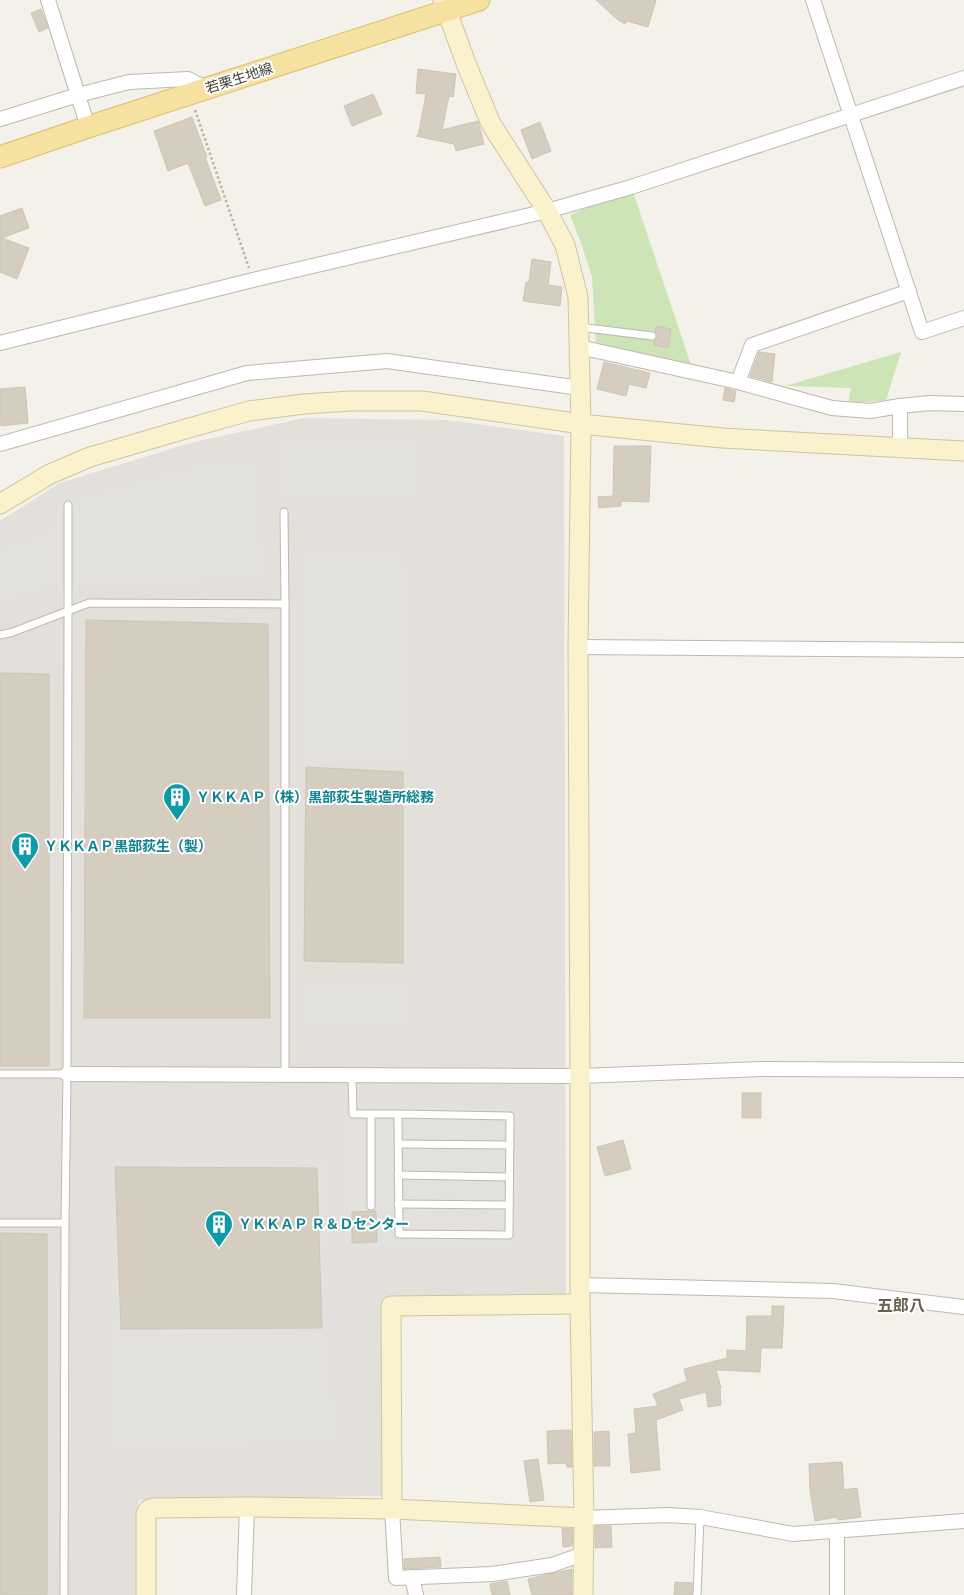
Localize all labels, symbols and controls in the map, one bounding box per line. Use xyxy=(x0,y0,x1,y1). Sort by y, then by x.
street label: 若栗生地線 xyxy=(203,59,275,97)
building icon: ＹＫＫＡＰ（株）黒部荻生製造所総務 xyxy=(162,782,192,821)
place label: ＹＫＫＡＰ（株）黒部荻生製造所総務 xyxy=(196,788,434,806)
building icon: ＹＫＫＡＰ黒部荻生（製） xyxy=(10,831,40,870)
place label: ＹＫＫＡＰ黒部荻生（製） xyxy=(44,837,212,855)
building icon: ＹＫＫＡＰ Ｒ＆Ｄセンター xyxy=(204,1209,234,1248)
place label: ＹＫＫＡＰ Ｒ＆Ｄセンター xyxy=(238,1215,409,1233)
district label: 五郎八 xyxy=(877,1294,925,1316)

